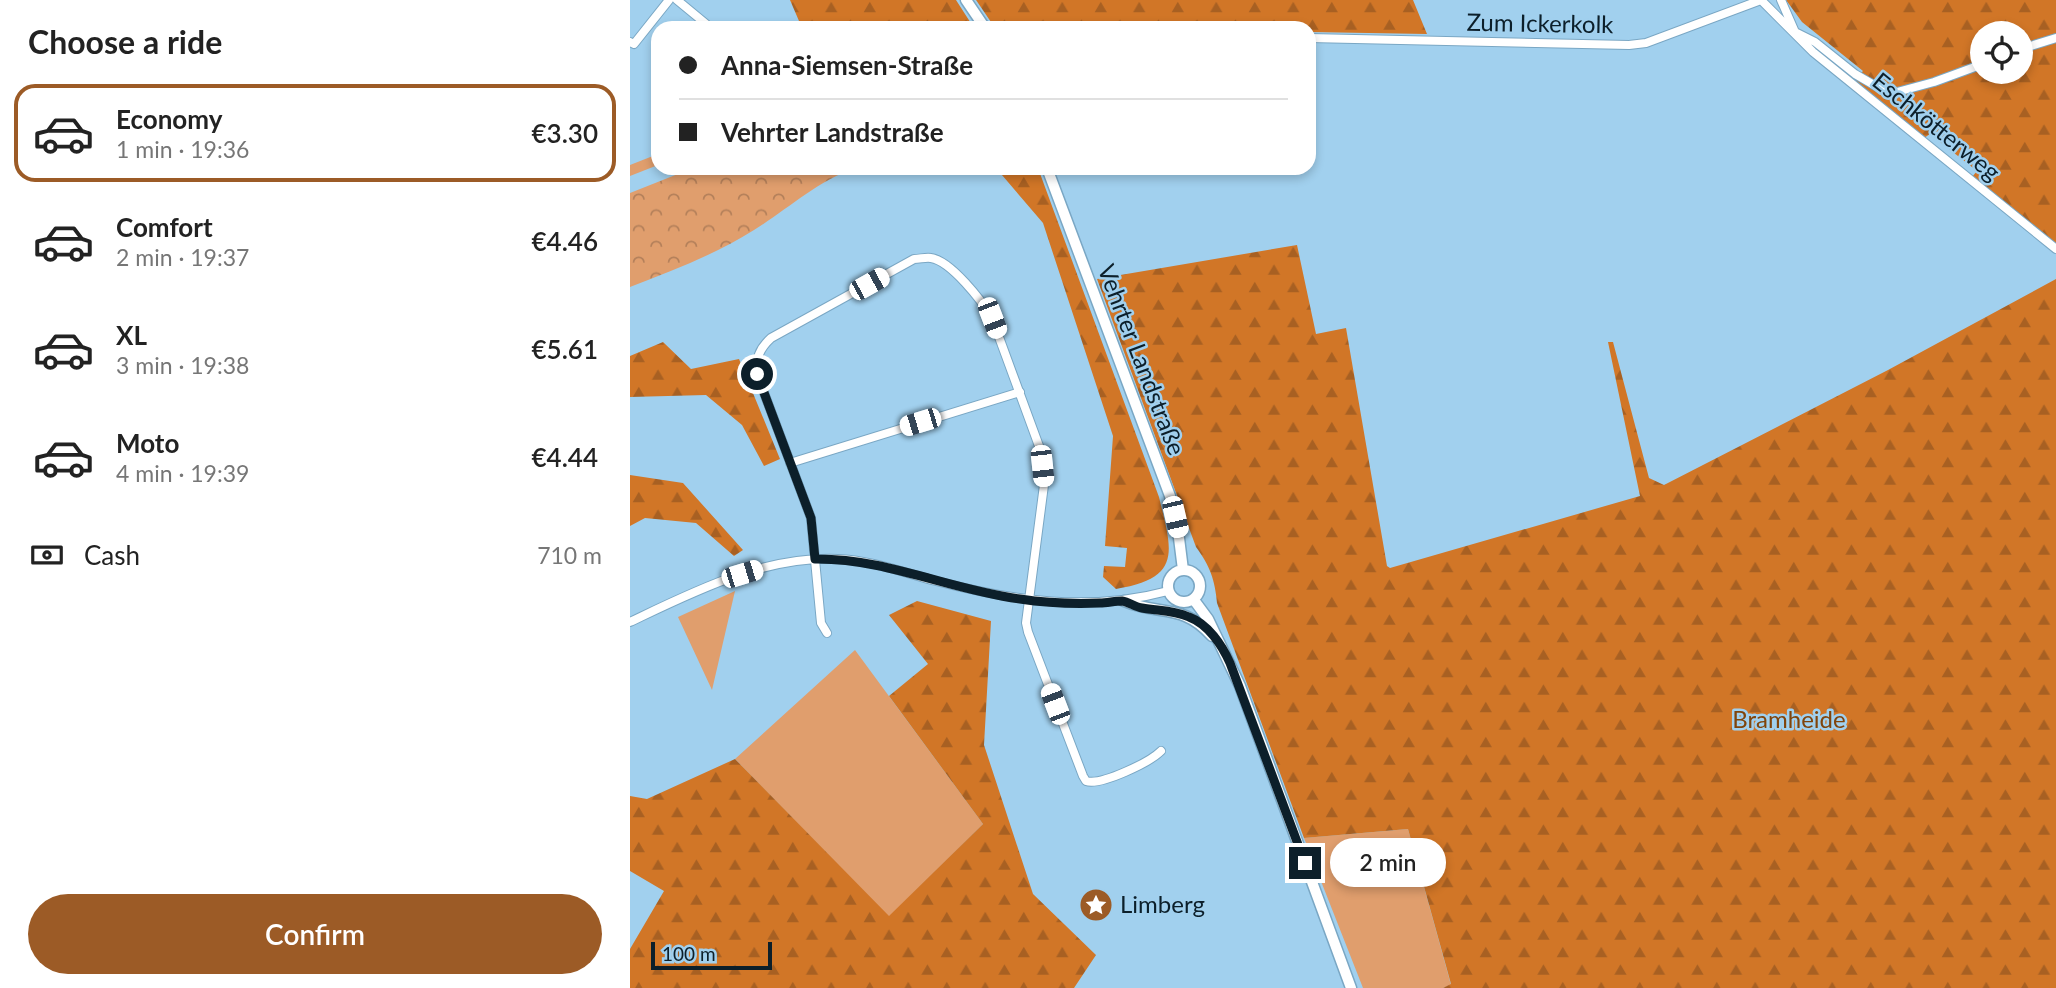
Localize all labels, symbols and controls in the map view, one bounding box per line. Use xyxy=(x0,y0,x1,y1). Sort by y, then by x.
street label: Zum Ickerkolk xyxy=(1466,7,1615,38)
map controls xyxy=(1970,21,2033,84)
button: locate xyxy=(1970,21,2033,84)
text: Choose a ride xyxy=(28,22,222,61)
text: Anna-Siemsen-Straße xyxy=(721,49,973,81)
street label: Eschkötterweg xyxy=(1867,66,2006,186)
icon: car xyxy=(32,102,95,165)
text: Economy xyxy=(116,103,222,135)
text: Vehrter Landstraße xyxy=(721,116,944,148)
text: €3.30 xyxy=(532,117,598,149)
text: 1 min · 19:36 xyxy=(116,135,249,163)
icon: car xyxy=(32,210,95,273)
text: Comfort xyxy=(116,211,213,243)
text: €4.46 xyxy=(532,225,598,257)
text: 2 min · 19:37 xyxy=(116,243,249,271)
street label: Vehrter Landstraße xyxy=(1093,260,1192,459)
car xyxy=(846,265,893,303)
car xyxy=(975,295,1010,341)
icon: car xyxy=(32,318,95,381)
text: XL xyxy=(116,319,147,351)
text: €5.61 xyxy=(532,333,598,365)
text: 3 min · 19:38 xyxy=(116,351,249,379)
route start xyxy=(741,358,773,390)
car xyxy=(897,406,944,438)
icon: car xyxy=(32,426,95,489)
text: Moto xyxy=(116,427,179,459)
text: €4.44 xyxy=(532,441,598,473)
car xyxy=(1030,444,1055,488)
text: 4 min · 19:39 xyxy=(116,459,249,487)
car xyxy=(1161,494,1190,540)
icon: cash xyxy=(28,536,66,574)
text: Cash xyxy=(84,539,140,571)
text: 710 m xyxy=(537,541,602,569)
car xyxy=(719,558,766,590)
car xyxy=(1038,681,1073,727)
park label: Bramheide xyxy=(1732,704,1846,733)
callout: 2 min xyxy=(1330,838,1445,888)
route end xyxy=(1289,847,1321,879)
text: 2 min xyxy=(1360,848,1416,876)
place icon: Limberg xyxy=(1077,886,1115,924)
place label: Limberg xyxy=(1120,889,1205,918)
button: Confirm xyxy=(28,894,602,974)
scale bar xyxy=(651,939,772,971)
text: 100 m xyxy=(662,942,716,965)

